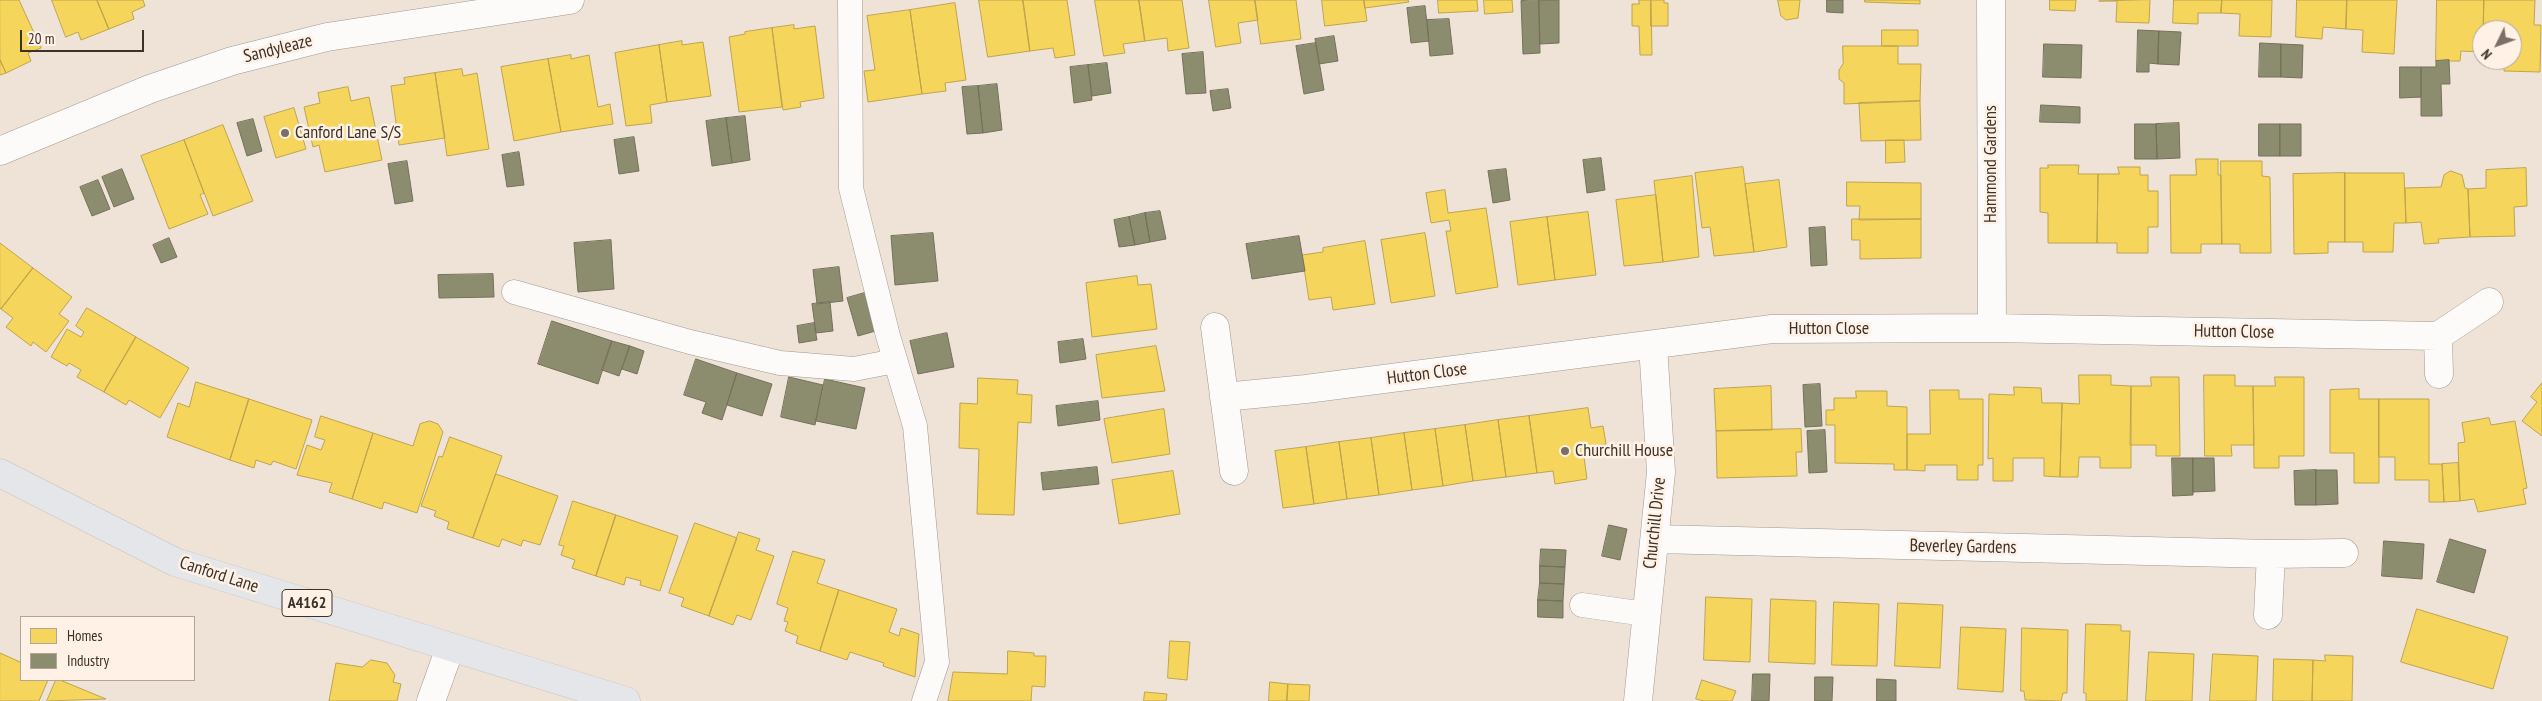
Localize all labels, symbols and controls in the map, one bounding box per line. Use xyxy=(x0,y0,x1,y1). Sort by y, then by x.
scale bar xyxy=(22,20,146,52)
north arrow xyxy=(2472,20,2522,70)
text: 20 m xyxy=(28,29,54,48)
street label: Sandyleaze xyxy=(241,30,315,68)
text: N xyxy=(2477,46,2496,63)
street label: Hammond Gardens xyxy=(1980,105,2002,223)
place label: Canford Lane S/S xyxy=(295,122,401,144)
marker: Canford Lane S/S xyxy=(279,127,291,139)
street label: Hutton Close xyxy=(1789,318,1869,340)
street label: Hutton Close xyxy=(2194,320,2274,344)
street label: Hutton Close xyxy=(1386,358,1468,390)
place label: Churchill House xyxy=(1575,440,1673,462)
marker: Churchill House xyxy=(1559,445,1571,457)
street label: Churchill Drive xyxy=(1639,476,1671,570)
street label: Beverley Gardens xyxy=(1909,535,2017,559)
street label: Canford Lane xyxy=(177,552,261,598)
road number: A4162 xyxy=(282,590,332,616)
legend xyxy=(20,616,195,681)
text: Homes xyxy=(67,626,103,645)
text: Industry xyxy=(67,651,109,670)

